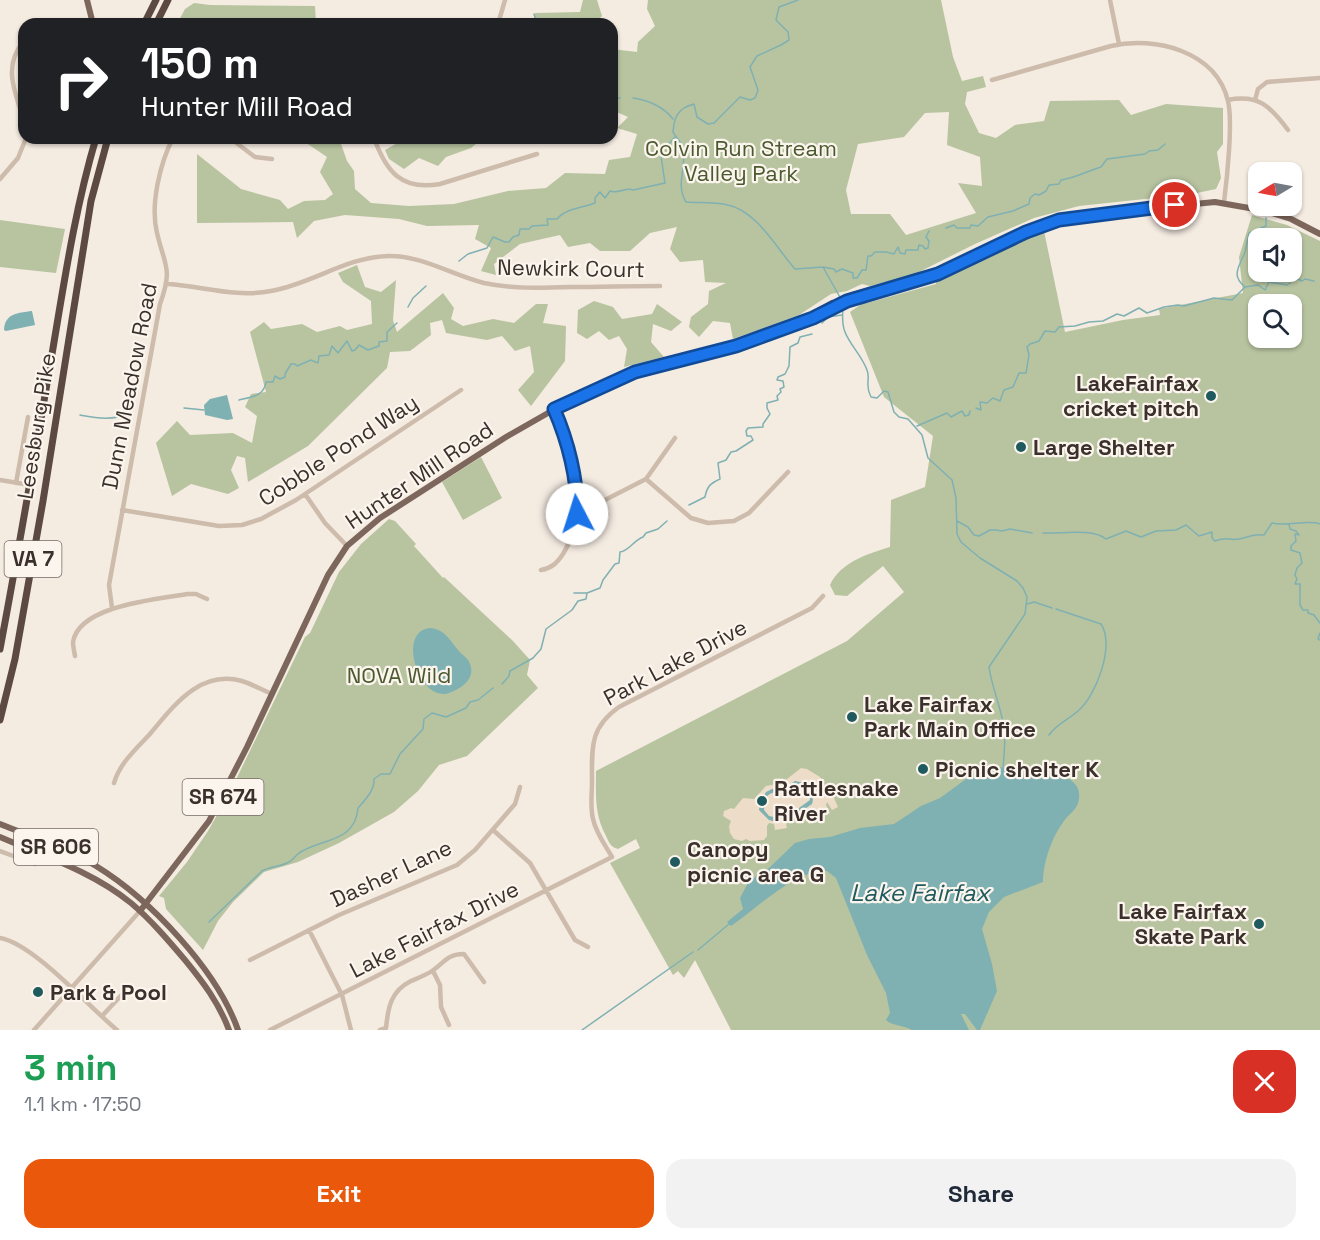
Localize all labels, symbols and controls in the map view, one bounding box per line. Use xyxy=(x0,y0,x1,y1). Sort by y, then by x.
text: 150 m xyxy=(141,37,259,90)
icon: right xyxy=(42,42,120,120)
text: Hunter Mill Road xyxy=(141,89,353,124)
park label: Colvin Run Stream Valley Park xyxy=(645,134,837,187)
north arrow xyxy=(1248,162,1302,216)
map controls xyxy=(1248,162,1302,348)
pin xyxy=(1149,179,1200,230)
icon: arrive xyxy=(1158,188,1191,221)
button: sound xyxy=(1248,228,1302,282)
street label: Newkirk Court xyxy=(497,253,645,283)
street label: Dunn Meadow Road xyxy=(95,280,163,492)
button: search xyxy=(1248,294,1302,348)
street label: Leesburg Pike xyxy=(11,351,61,501)
place label: LakeFairfax cricket pitch xyxy=(1063,369,1199,422)
street label: Cobble Pond Way xyxy=(253,388,423,512)
marker: LakeFairfax cricket pitch xyxy=(1204,389,1218,403)
street label: Hunter Mill Road xyxy=(340,415,498,535)
place label: Large Shelter xyxy=(1033,433,1175,461)
marker: Large Shelter xyxy=(1014,440,1028,454)
position arrow xyxy=(545,482,609,546)
road number: VA 7 xyxy=(4,541,62,577)
street label: Park Lake Drive xyxy=(598,612,752,712)
park label: NOVA Wild xyxy=(347,661,451,689)
place label: Lake Fairfax Park Main Office xyxy=(864,690,1036,743)
marker: Lake Fairfax Park Main Office xyxy=(845,710,859,724)
place label: Picnic shelter K xyxy=(935,755,1099,783)
marker: Picnic shelter K xyxy=(916,762,930,776)
place label: Rattlesnake River xyxy=(774,774,899,827)
road number: SR 674 xyxy=(182,779,264,815)
marker: Rattlesnake River xyxy=(755,794,769,808)
road number: SR 606 xyxy=(14,829,98,865)
street label: Dasher Lane xyxy=(326,833,456,913)
place label: Canopy picnic area G xyxy=(687,835,824,888)
marker: Canopy picnic area G xyxy=(668,855,682,869)
street label: Lake Fairfax Drive xyxy=(345,874,523,984)
water label: Lake Fairfax xyxy=(850,877,993,908)
place label: Lake Fairfax Skate Park xyxy=(1118,897,1248,950)
marker: Lake Fairfax Skate Park xyxy=(1252,917,1266,931)
place label: Park & Pool xyxy=(50,978,167,1006)
marker: Park & Pool xyxy=(31,985,45,999)
text: 3 min xyxy=(24,1045,118,1091)
button: close xyxy=(1233,1050,1296,1113)
text: 1.1 km · 17:50 xyxy=(24,1091,142,1117)
button: Exit xyxy=(24,1159,654,1228)
button: Share xyxy=(666,1159,1296,1228)

